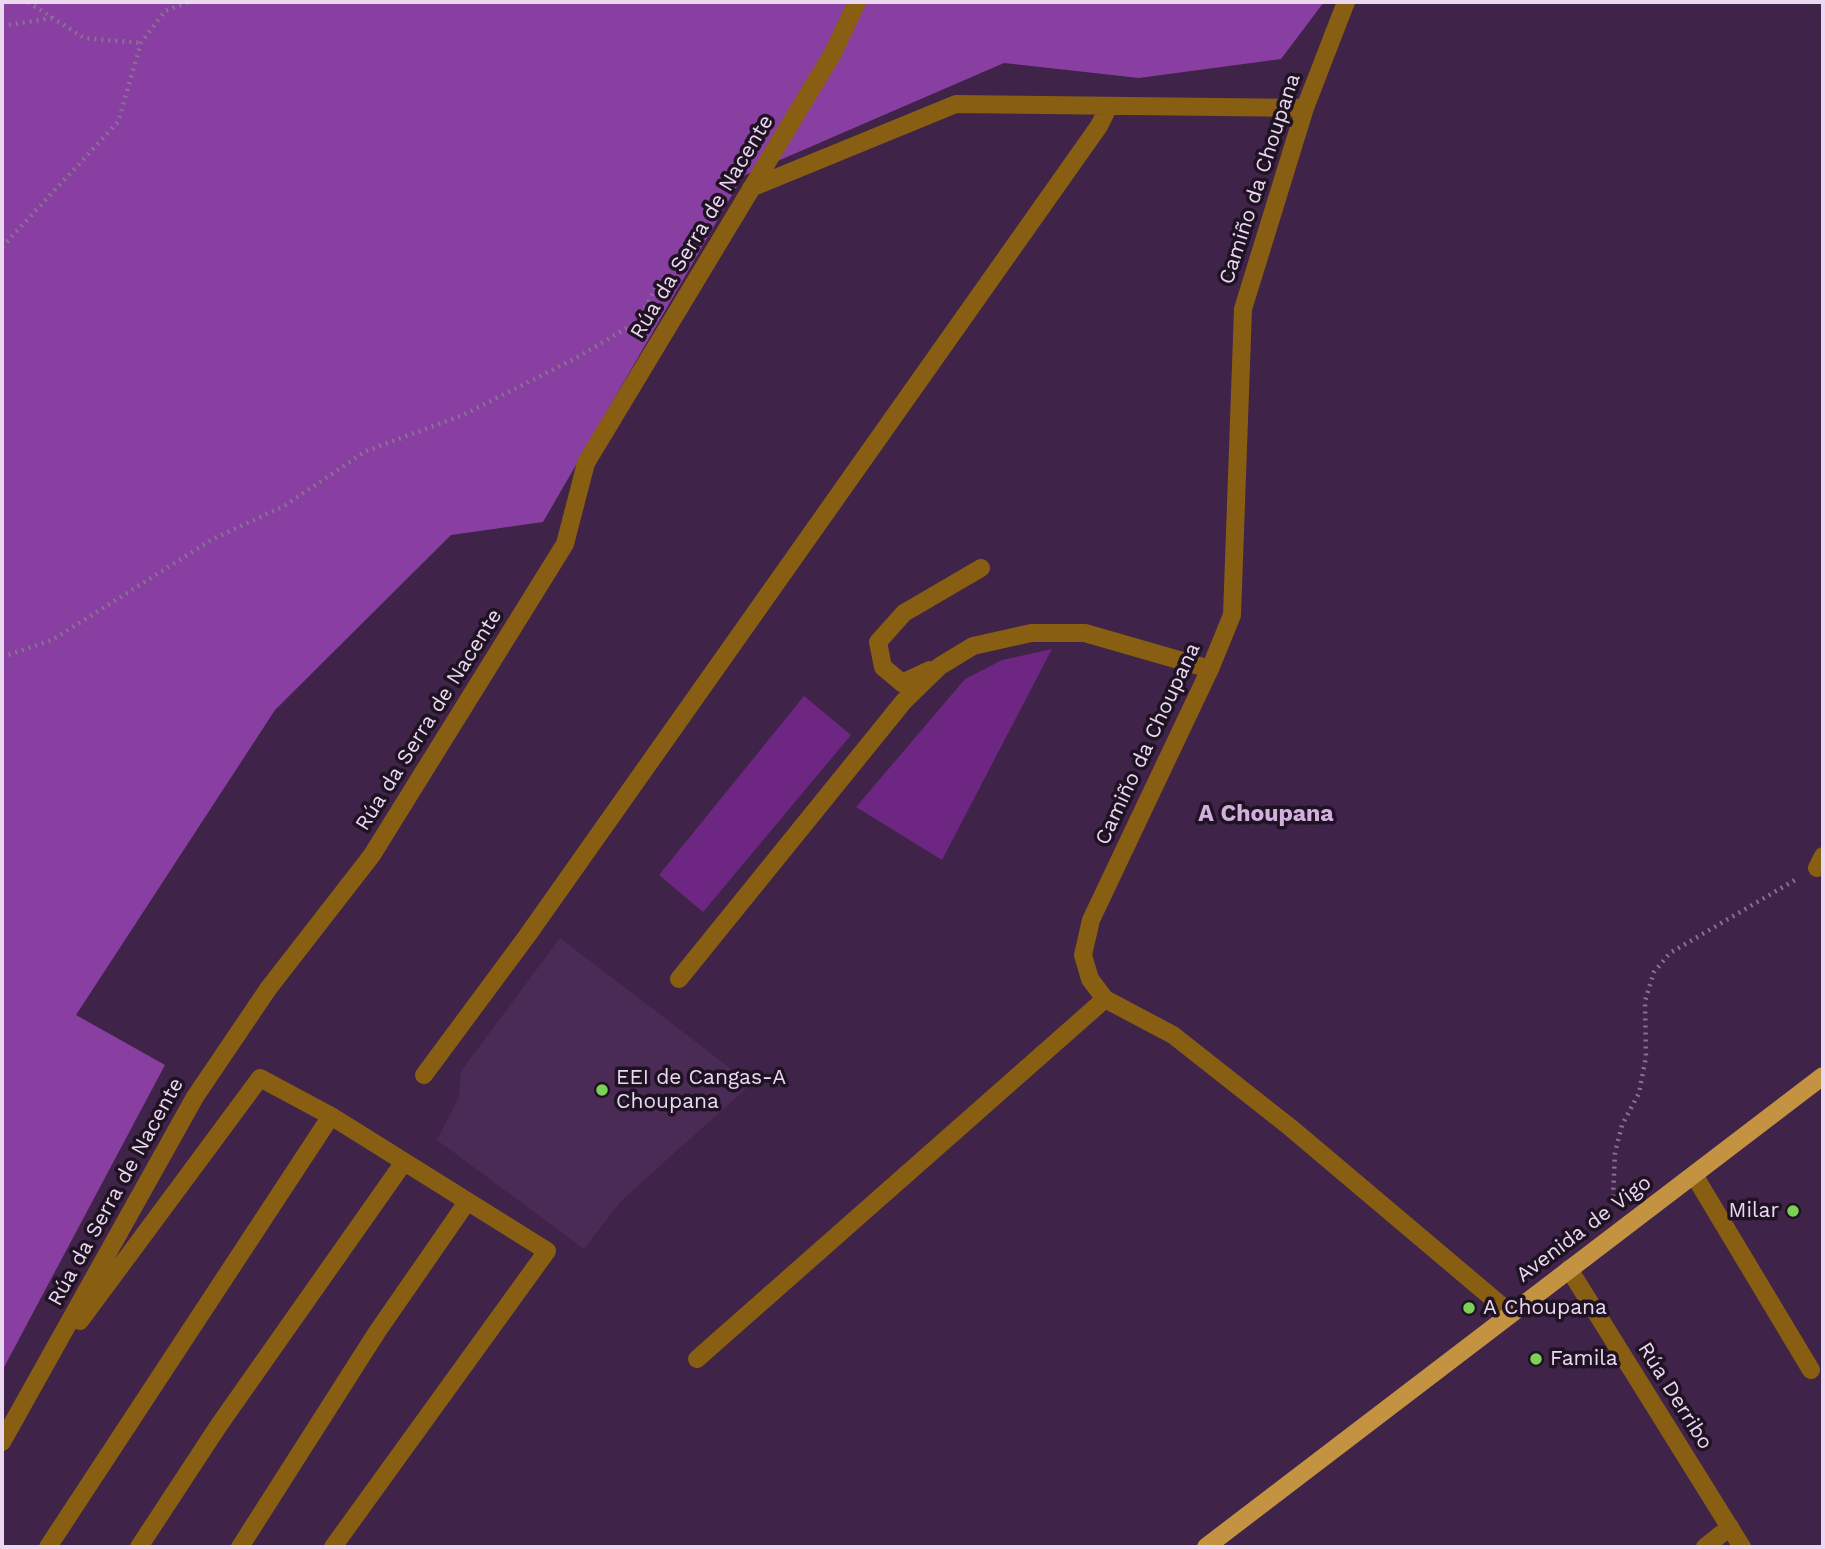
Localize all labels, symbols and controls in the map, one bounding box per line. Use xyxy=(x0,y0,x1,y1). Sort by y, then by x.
street label: Camiño da Choupana xyxy=(1214,71,1306,287)
street label: Rúa da Serra de Nacente xyxy=(625,111,779,343)
street label: Rúa da Serra de Nacente xyxy=(350,604,508,836)
street label: Camiño da Choupana xyxy=(1090,639,1206,849)
district label: A Choupana xyxy=(1198,800,1334,828)
place label: EEI de Cangas-A Choupana xyxy=(616,1065,786,1115)
street label: Rúa da Serra de Nacente xyxy=(43,1074,189,1310)
marker: EEI de Cangas-A Choupana xyxy=(594,1082,610,1098)
street label: Avenida de Vigo xyxy=(1512,1170,1656,1288)
place label: Milar xyxy=(1729,1198,1779,1224)
marker: Milar xyxy=(1785,1203,1801,1219)
place label: A Choupana xyxy=(1483,1295,1607,1321)
marker: A Choupana xyxy=(1461,1300,1477,1316)
street label: Rúa Derribo xyxy=(1632,1338,1718,1454)
place label: Famila xyxy=(1550,1346,1618,1372)
marker: Famila xyxy=(1528,1351,1544,1367)

